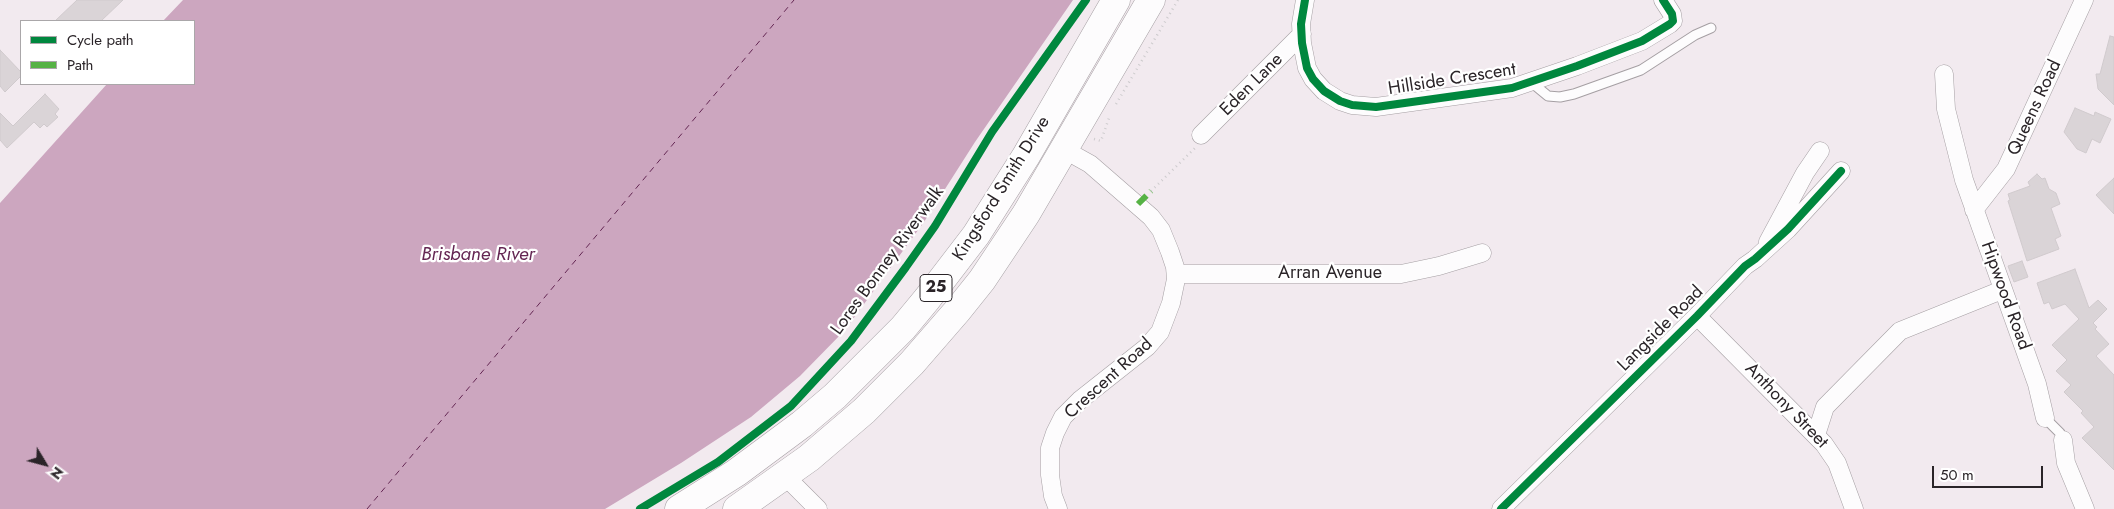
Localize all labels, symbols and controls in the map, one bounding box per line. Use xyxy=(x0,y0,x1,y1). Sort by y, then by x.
legend xyxy=(20,20,195,85)
text: Cycle path xyxy=(67,29,134,51)
street label: Eden Lane xyxy=(1216,49,1288,121)
text: Path xyxy=(67,54,93,76)
street label: Queens Road xyxy=(2003,57,2067,159)
street label: Hillside Crescent xyxy=(1387,59,1517,101)
street label: Kingsford Smith Drive xyxy=(949,113,1055,265)
street label: Lores Bonney Riverwalk xyxy=(827,183,949,339)
street label: Hipwood Road xyxy=(1975,239,2035,353)
water label: Brisbane River xyxy=(421,244,535,266)
street label: Arran Avenue xyxy=(1278,263,1382,285)
road number: 25 xyxy=(920,274,952,302)
street label: Langside Road xyxy=(1614,282,1708,376)
street label: Crescent Road xyxy=(1061,334,1157,424)
street label: Anthony Street xyxy=(1740,359,1832,453)
north arrow xyxy=(20,439,70,489)
scale bar xyxy=(1934,456,2045,488)
text: N xyxy=(46,463,68,483)
text: 50 m xyxy=(1940,464,1974,486)

